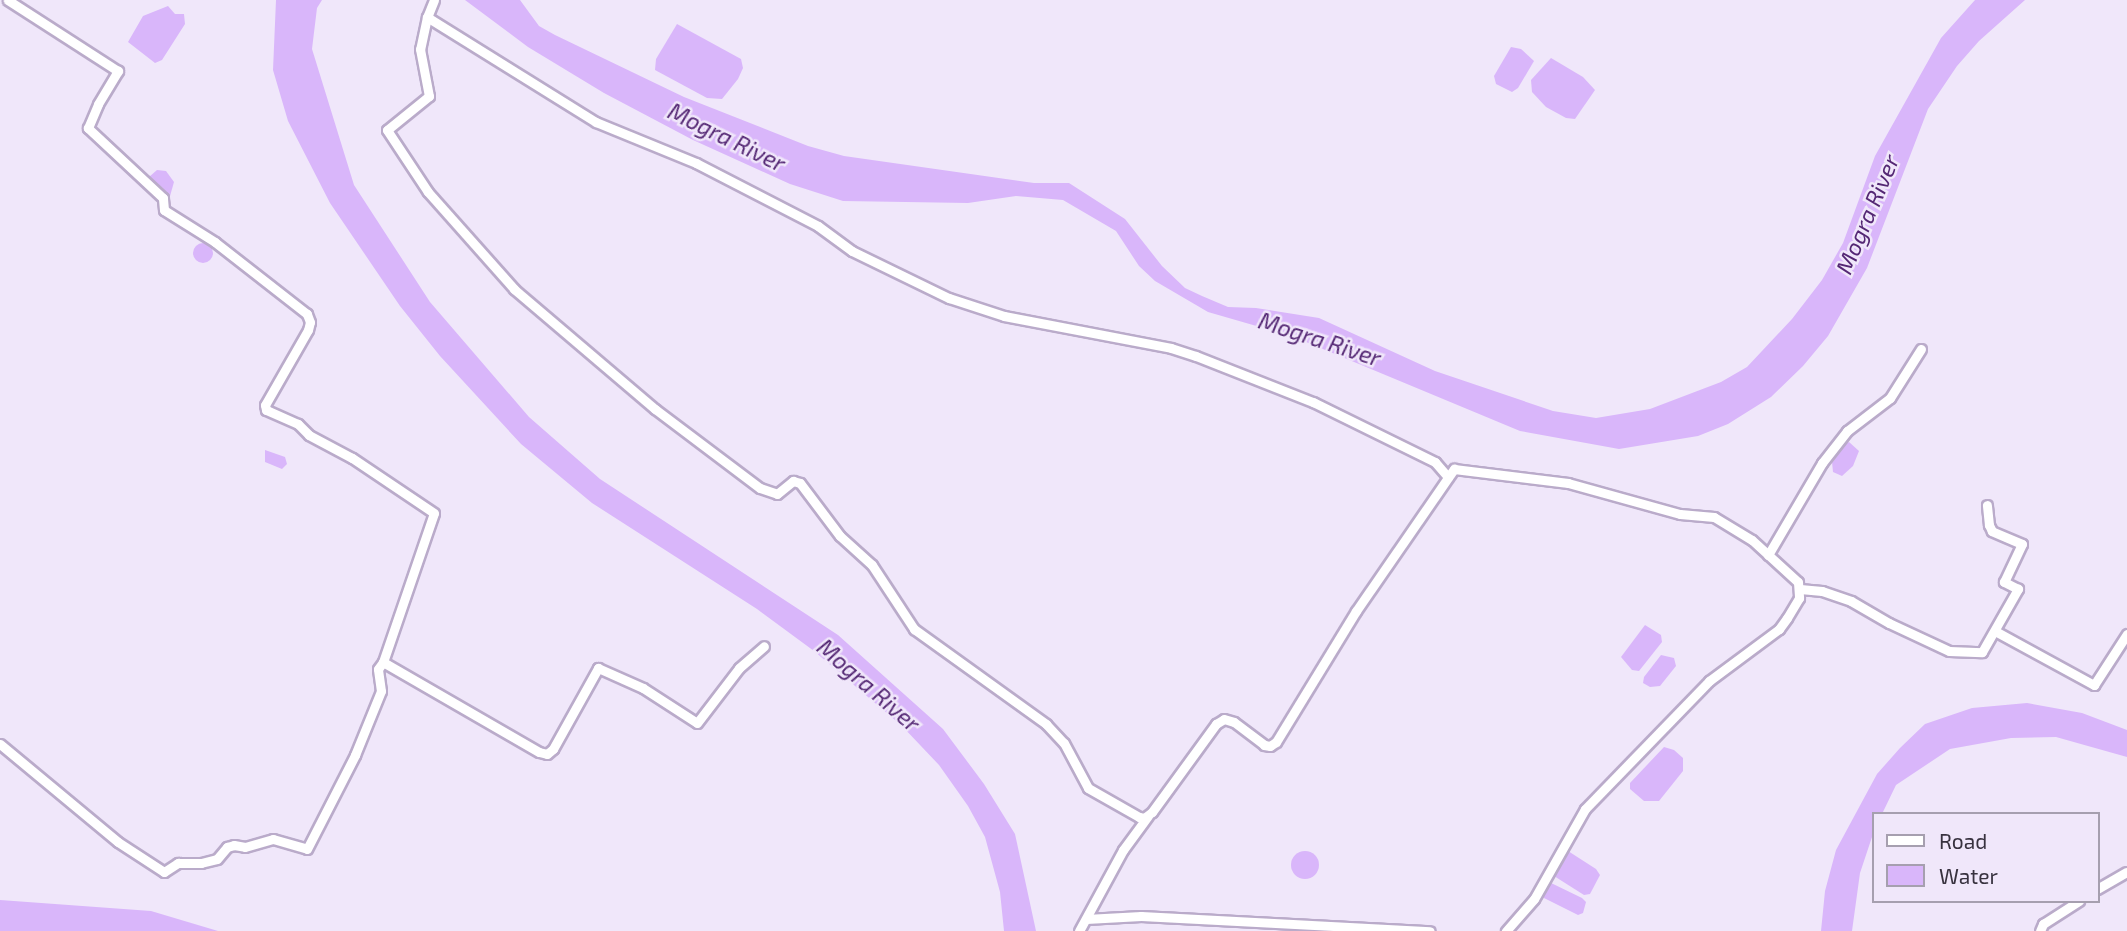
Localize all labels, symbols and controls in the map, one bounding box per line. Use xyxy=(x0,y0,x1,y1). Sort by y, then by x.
water label: Mogra River xyxy=(664,97,790,177)
water label: Mogra River xyxy=(1829,150,1905,278)
water label: Mogra River xyxy=(1255,306,1385,372)
water label: Mogra River xyxy=(812,633,926,737)
legend xyxy=(1871,812,2099,903)
text: Road xyxy=(1939,828,1987,853)
text: Water xyxy=(1939,863,1998,888)

